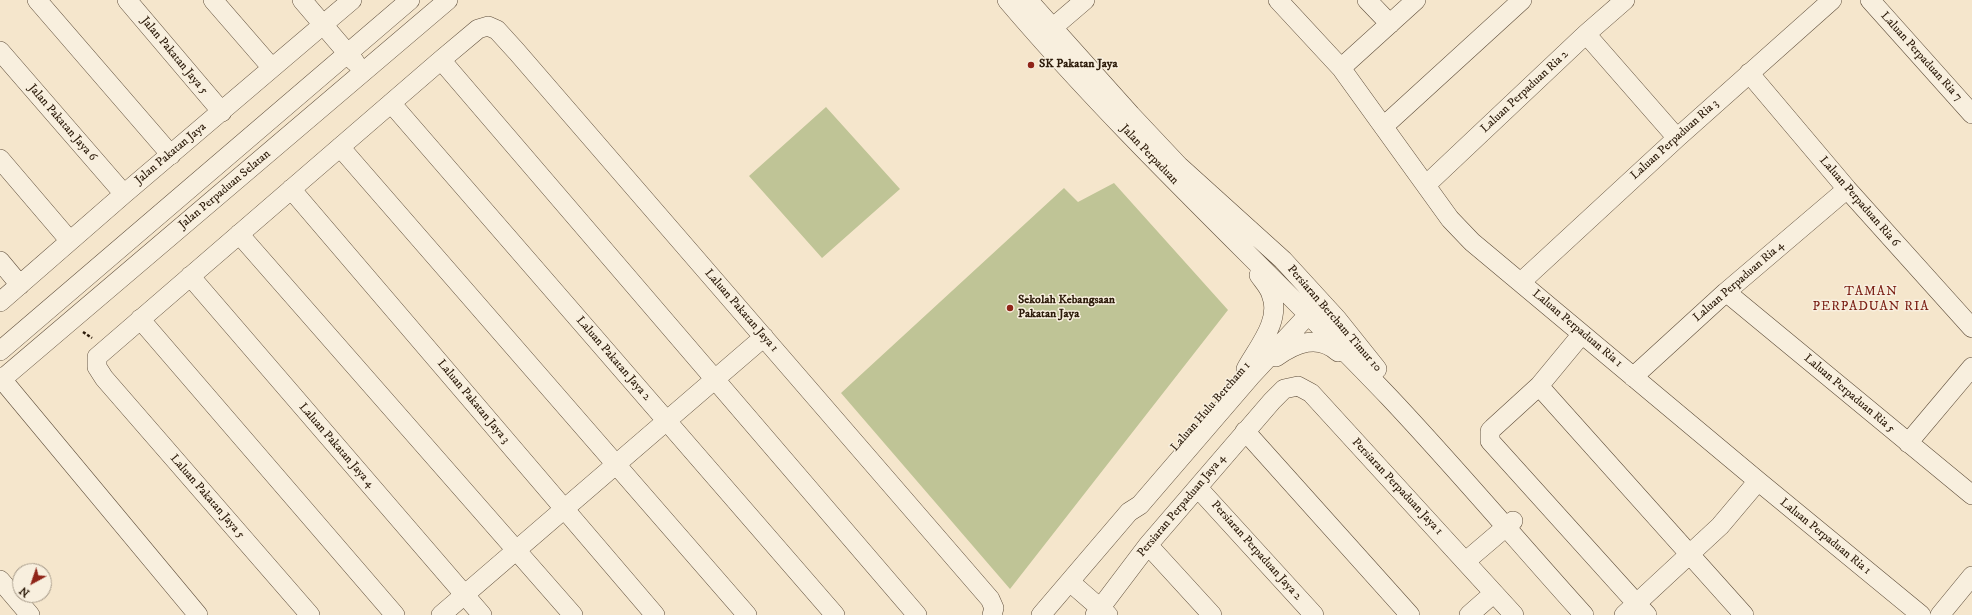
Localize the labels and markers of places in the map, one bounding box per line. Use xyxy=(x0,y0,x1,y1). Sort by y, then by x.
place label: SK Pakatan Jaya xyxy=(1039,58,1118,72)
marker: SK Pakatan Jaya xyxy=(1026,60,1036,70)
place label: Sekolah Kebangsaan Pakatan Jaya xyxy=(1018,294,1115,322)
marker: Sekolah Kebangsaan Pakatan Jaya xyxy=(1005,303,1015,313)

